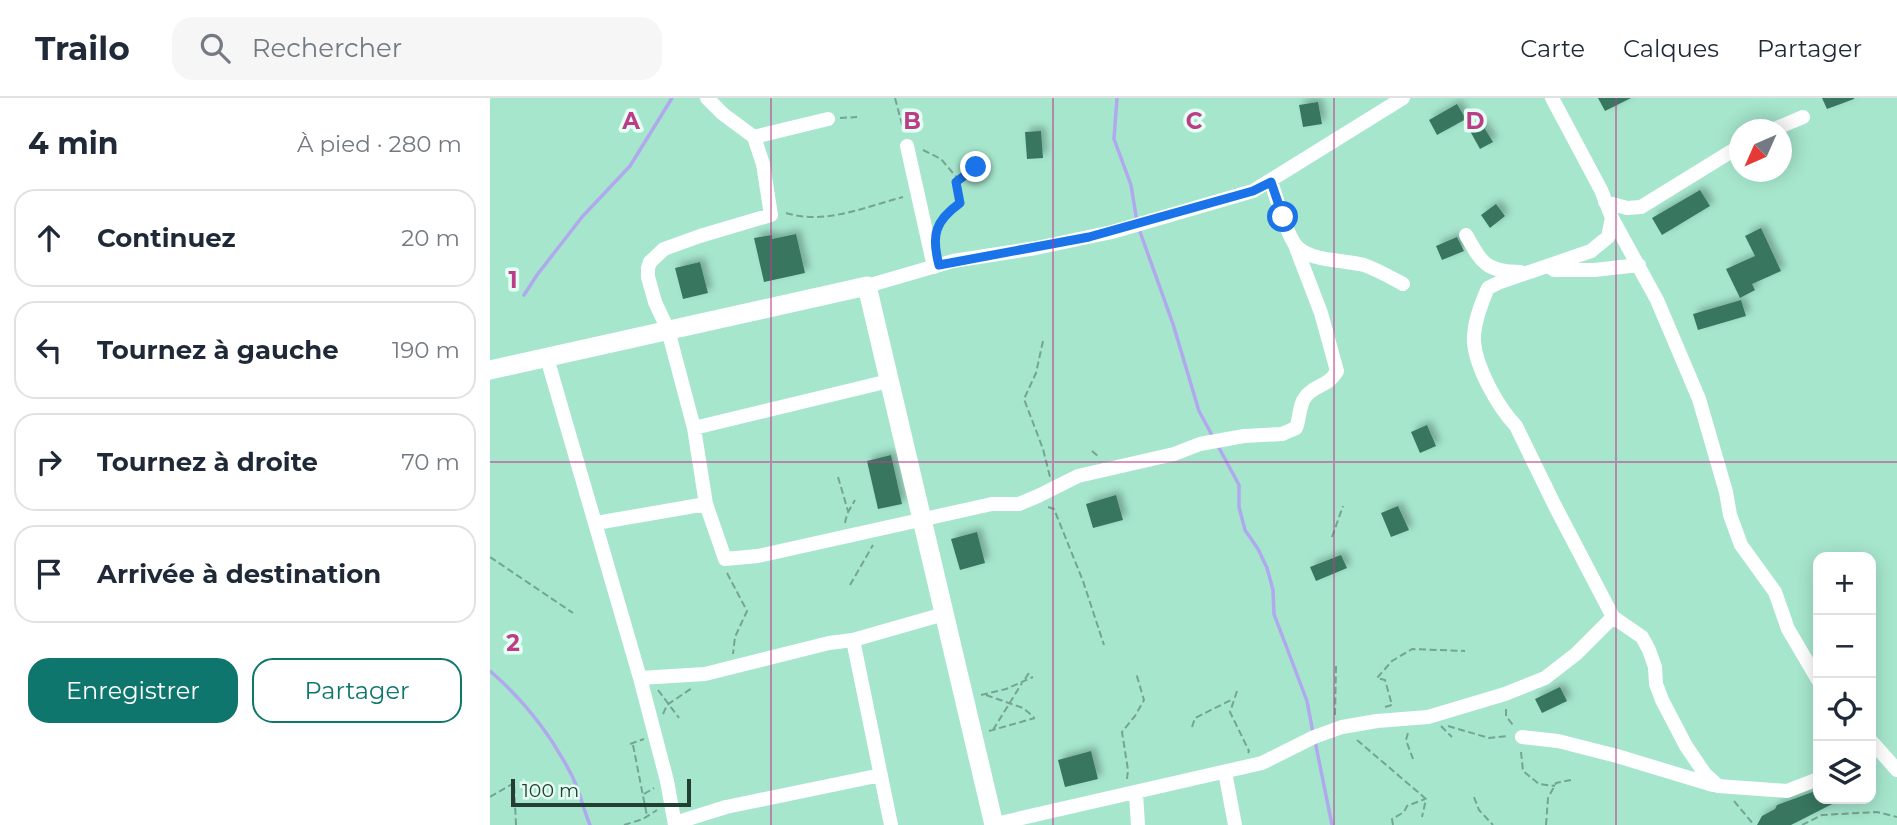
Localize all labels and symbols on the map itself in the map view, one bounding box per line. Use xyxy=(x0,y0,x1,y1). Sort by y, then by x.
text: A xyxy=(621,107,640,135)
text: B xyxy=(903,107,921,135)
text: C xyxy=(1186,107,1203,135)
text: D xyxy=(1466,107,1485,135)
north arrow xyxy=(1729,119,1792,182)
route end xyxy=(960,151,991,182)
route start xyxy=(1267,201,1298,232)
text: 1 xyxy=(508,266,518,294)
text: 2 xyxy=(506,629,520,657)
scale bar xyxy=(511,776,691,808)

